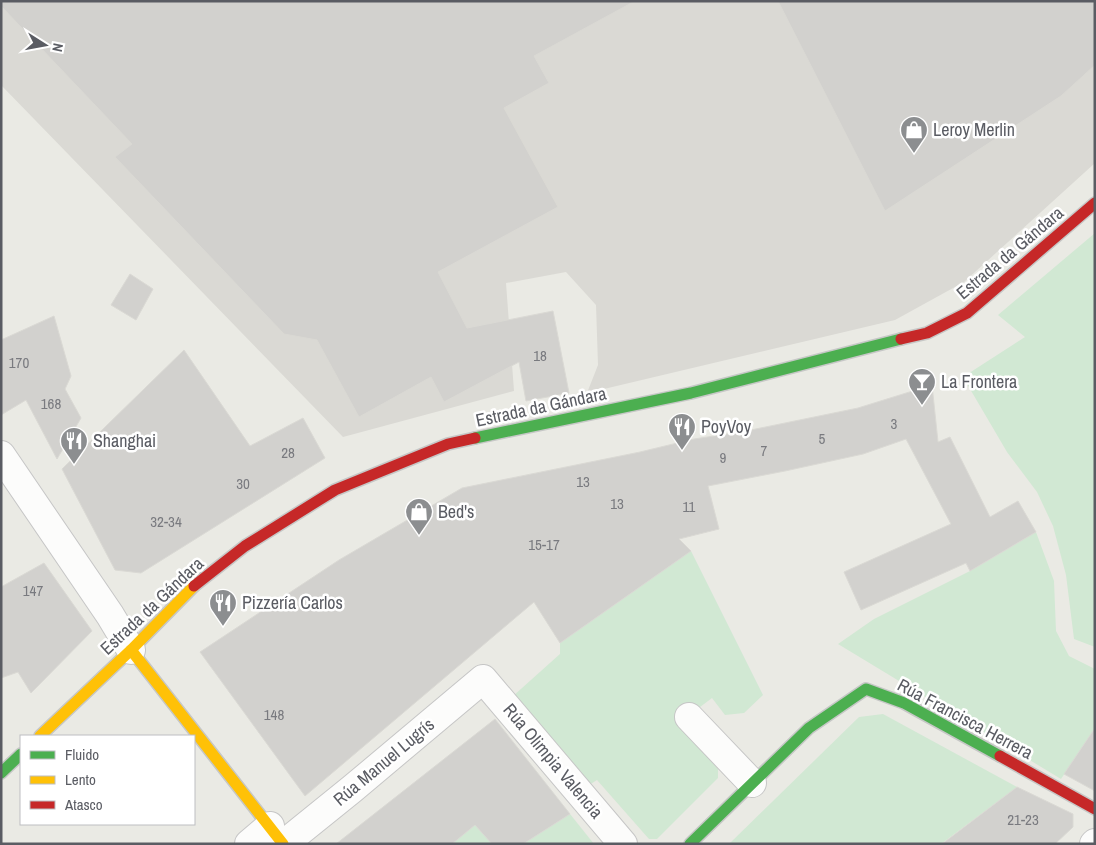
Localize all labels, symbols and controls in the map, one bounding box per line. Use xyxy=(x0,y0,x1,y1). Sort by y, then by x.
north arrow xyxy=(20,20,70,70)
text: N xyxy=(48,42,67,53)
shop icon: Leroy Merlin xyxy=(899,115,929,154)
place label: Leroy Merlin xyxy=(933,117,1015,142)
street label: Estrada da Gándara xyxy=(951,200,1069,305)
house number: 18 xyxy=(533,345,547,366)
house number: 170 xyxy=(9,352,29,373)
bar icon: La Frontera xyxy=(907,367,937,406)
place label: La Frontera xyxy=(941,369,1017,394)
street label: Estrada da Gándara xyxy=(473,380,609,433)
house number: 168 xyxy=(41,393,61,414)
restaurant icon: PoyVoy xyxy=(667,412,697,451)
house number: 3 xyxy=(891,413,898,434)
place label: PoyVoy xyxy=(701,414,752,439)
restaurant icon: Shanghai xyxy=(59,426,89,465)
place label: Shanghai xyxy=(93,428,156,453)
house number: 5 xyxy=(819,428,826,449)
house number: 7 xyxy=(761,440,768,461)
house number: 28 xyxy=(281,442,295,463)
house number: 9 xyxy=(720,447,727,468)
house number: 13 xyxy=(576,471,590,492)
house number: 30 xyxy=(236,473,250,494)
house number: 13 xyxy=(610,493,624,514)
house number: 11 xyxy=(683,496,696,517)
shop icon: Bed's xyxy=(404,497,434,536)
place label: Bed's xyxy=(438,499,474,524)
house number: 32-34 xyxy=(150,511,182,532)
house number: 15-17 xyxy=(528,534,560,555)
street label: Estrada da Gándara xyxy=(95,551,209,660)
house number: 147 xyxy=(23,580,43,601)
restaurant icon: Pizzería Carlos xyxy=(208,588,238,627)
place label: Pizzería Carlos xyxy=(242,590,343,615)
street label: Rúa Francisca Herrera xyxy=(893,672,1037,765)
street label: Rúa Olimpia Valencia xyxy=(498,698,609,824)
house number: 148 xyxy=(264,704,284,725)
street label: Rúa Manuel Lugrís xyxy=(328,712,439,811)
legend xyxy=(20,735,195,825)
text: Fluido xyxy=(65,744,99,765)
text: Lento xyxy=(65,769,96,790)
text: Atasco xyxy=(64,794,103,815)
house number: 21-23 xyxy=(1007,809,1039,830)

